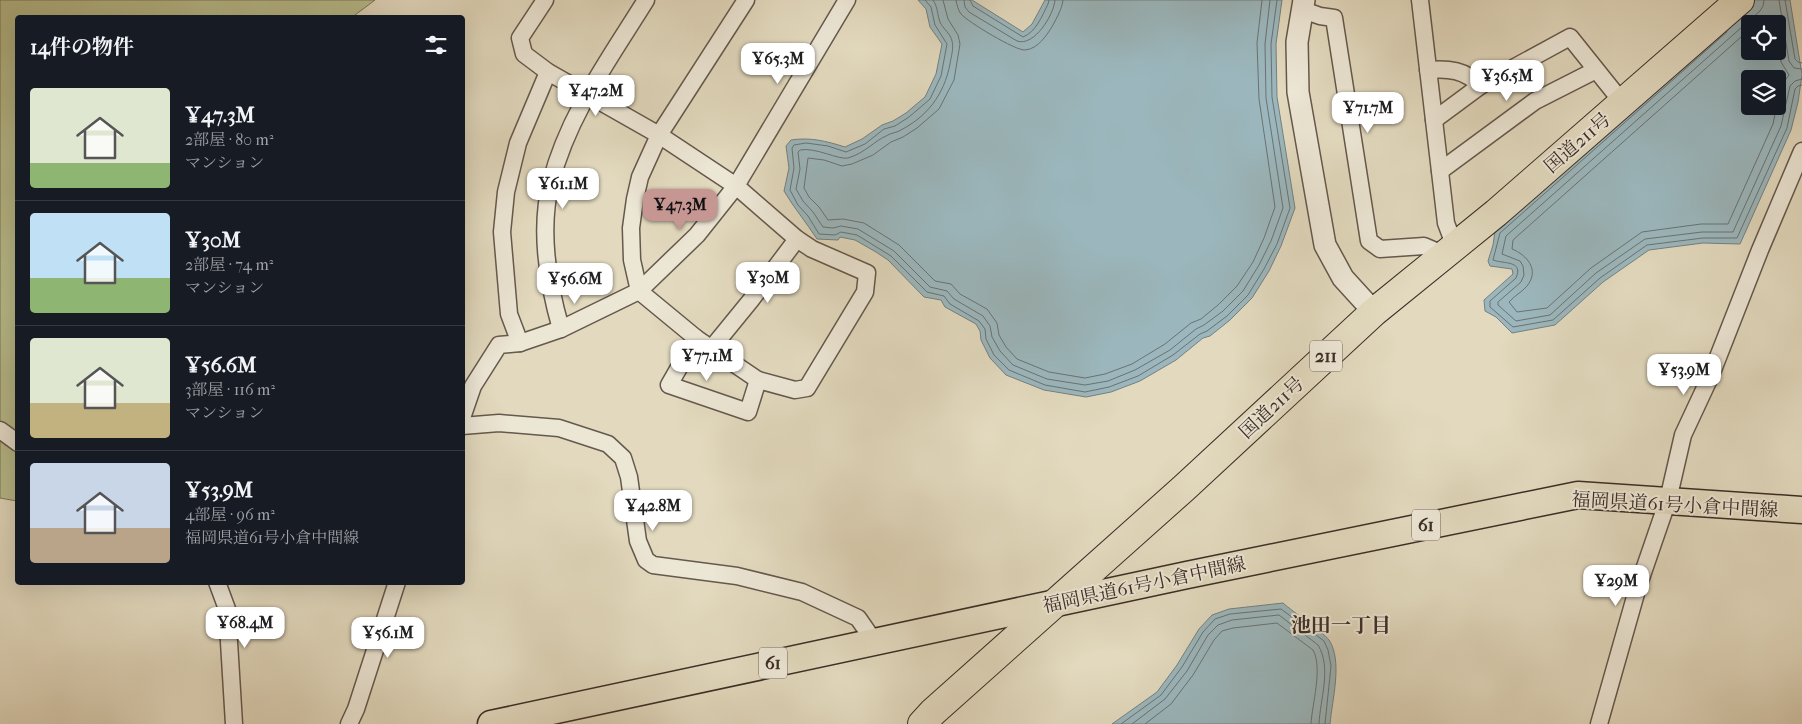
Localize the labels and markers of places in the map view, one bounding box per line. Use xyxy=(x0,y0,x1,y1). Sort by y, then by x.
pin: ¥65.3M xyxy=(737,42,819,85)
pin: ¥36.5M xyxy=(1466,59,1548,102)
pin: ¥47.2M xyxy=(555,74,637,117)
pin: ¥71.7M xyxy=(1327,92,1409,134)
pin: ¥61.1M xyxy=(522,168,604,210)
pin: ¥47.3M xyxy=(639,188,721,231)
pin: ¥56.6M xyxy=(534,262,616,305)
pin: ¥30M xyxy=(738,262,798,304)
pin: ¥77.1M xyxy=(666,340,748,382)
pin: ¥53.9M xyxy=(1643,354,1725,396)
pin: ¥42.8M xyxy=(612,490,694,532)
pin: ¥29M xyxy=(1586,564,1646,607)
pin: ¥68.4M xyxy=(204,606,286,649)
pin: ¥56.1M xyxy=(347,616,429,659)

